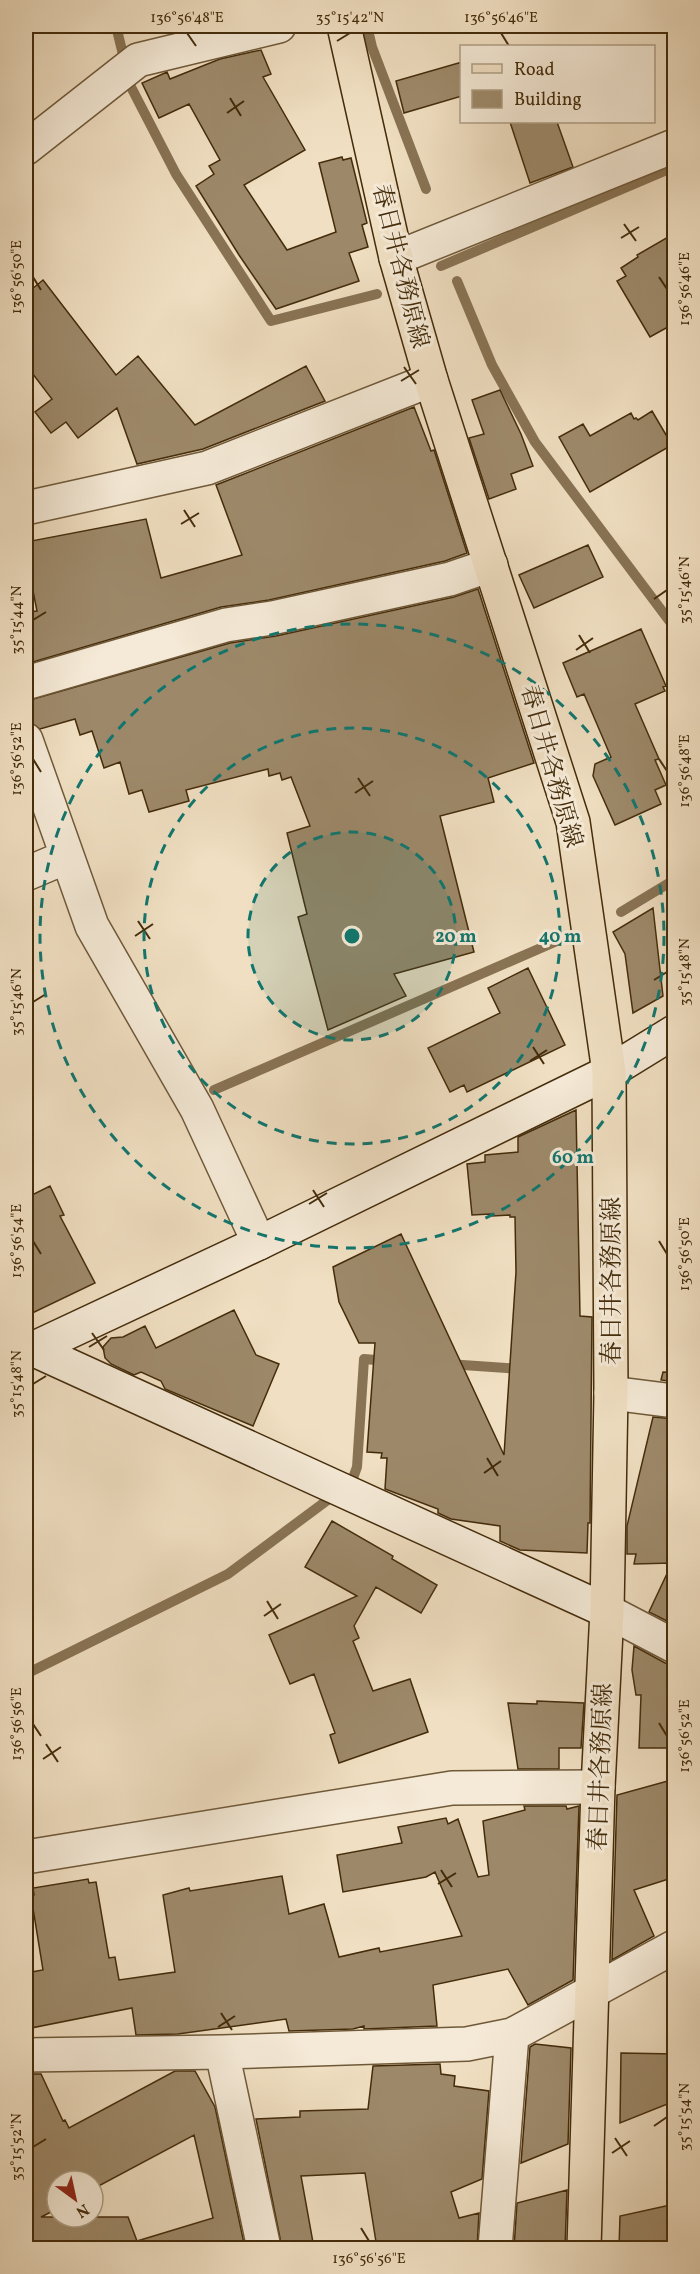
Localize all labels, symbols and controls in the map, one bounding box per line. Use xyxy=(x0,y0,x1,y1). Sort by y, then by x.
text: 136°56'48"E xyxy=(150,8,224,29)
text: 35°15'42"N xyxy=(316,8,384,29)
text: 136°56'46"E xyxy=(464,8,538,29)
legend xyxy=(460,45,655,123)
text: Road xyxy=(514,58,555,83)
text: Building xyxy=(514,88,582,113)
street label: 春日井各務原線 xyxy=(362,181,436,352)
text: 136°56'50"E xyxy=(7,240,28,314)
text: 136°56'46"E xyxy=(675,252,696,326)
text: 35°15'46"N xyxy=(675,556,696,624)
text: 35°15'44"N xyxy=(7,585,28,655)
street label: 春日井各務原線 xyxy=(511,681,590,852)
text: 136°56'52"E xyxy=(7,722,28,796)
text: 136°56'48"E xyxy=(675,734,696,808)
text: 20 m xyxy=(435,925,477,950)
text: 40 m xyxy=(539,925,581,950)
centre of rings xyxy=(342,926,362,946)
text: 35°15'48"N xyxy=(675,938,696,1006)
text: 35°15'46"N xyxy=(7,968,28,1036)
text: 60 m xyxy=(552,1146,594,1171)
street label: 春日井各務原線 xyxy=(596,1197,630,1365)
text: 136°56'54"E xyxy=(7,1204,28,1278)
text: 136°56'50"E xyxy=(675,1217,696,1291)
text: 35°15'48"N xyxy=(7,1350,28,1418)
street label: 春日井各務原線 xyxy=(582,1683,622,1852)
text: 136°56'56"E xyxy=(7,1687,28,1761)
text: 136°56'52"E xyxy=(675,1699,696,1773)
text: 35°15'54"N xyxy=(675,2083,696,2151)
text: 35°15'52"N xyxy=(7,2113,28,2181)
north arrow xyxy=(45,2169,105,2229)
text: N xyxy=(71,2198,93,2222)
text: 136°56'56"E xyxy=(332,2249,406,2270)

